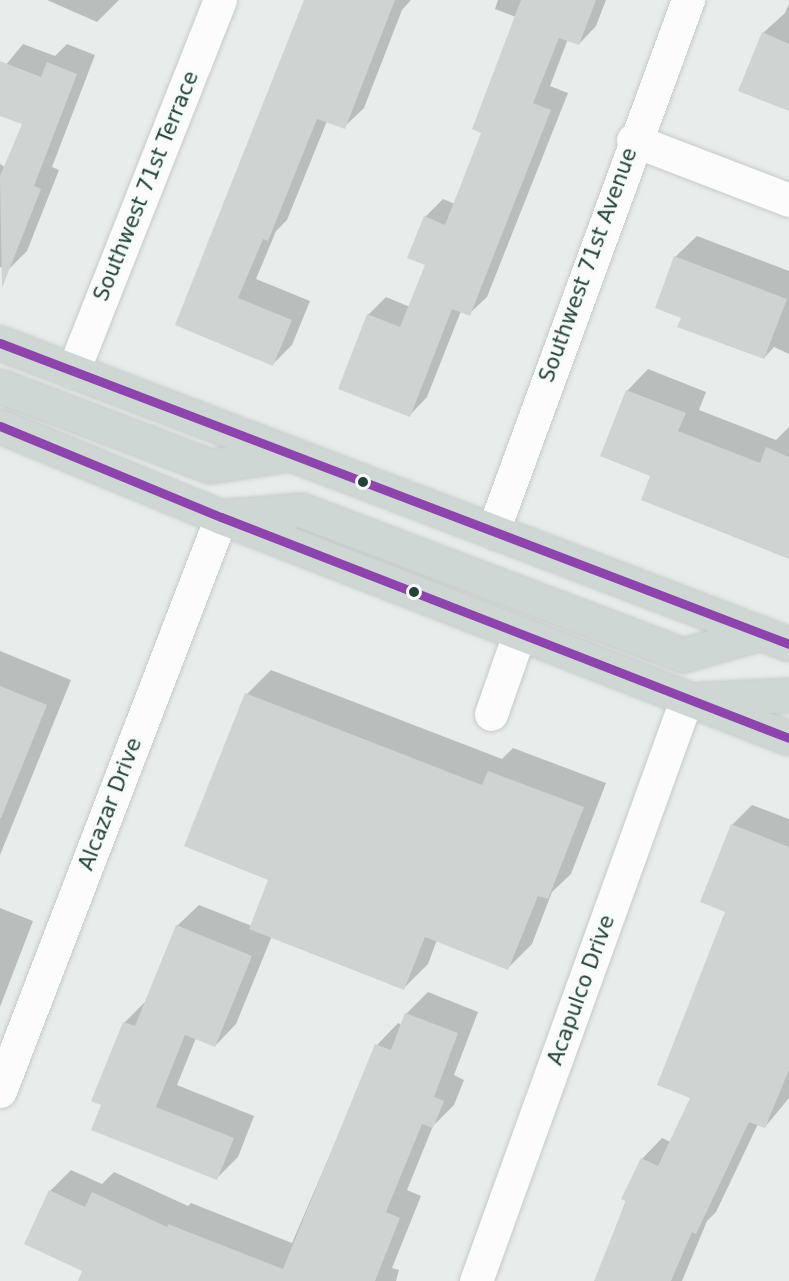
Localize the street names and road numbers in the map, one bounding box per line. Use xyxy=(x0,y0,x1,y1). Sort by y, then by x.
street label: Southwest 71st Terrace xyxy=(88,67,204,305)
street label: Southwest 71st Avenue xyxy=(534,144,642,386)
street label: Alcazar Drive xyxy=(73,734,147,874)
street label: Acapulco Drive xyxy=(542,911,620,1069)

